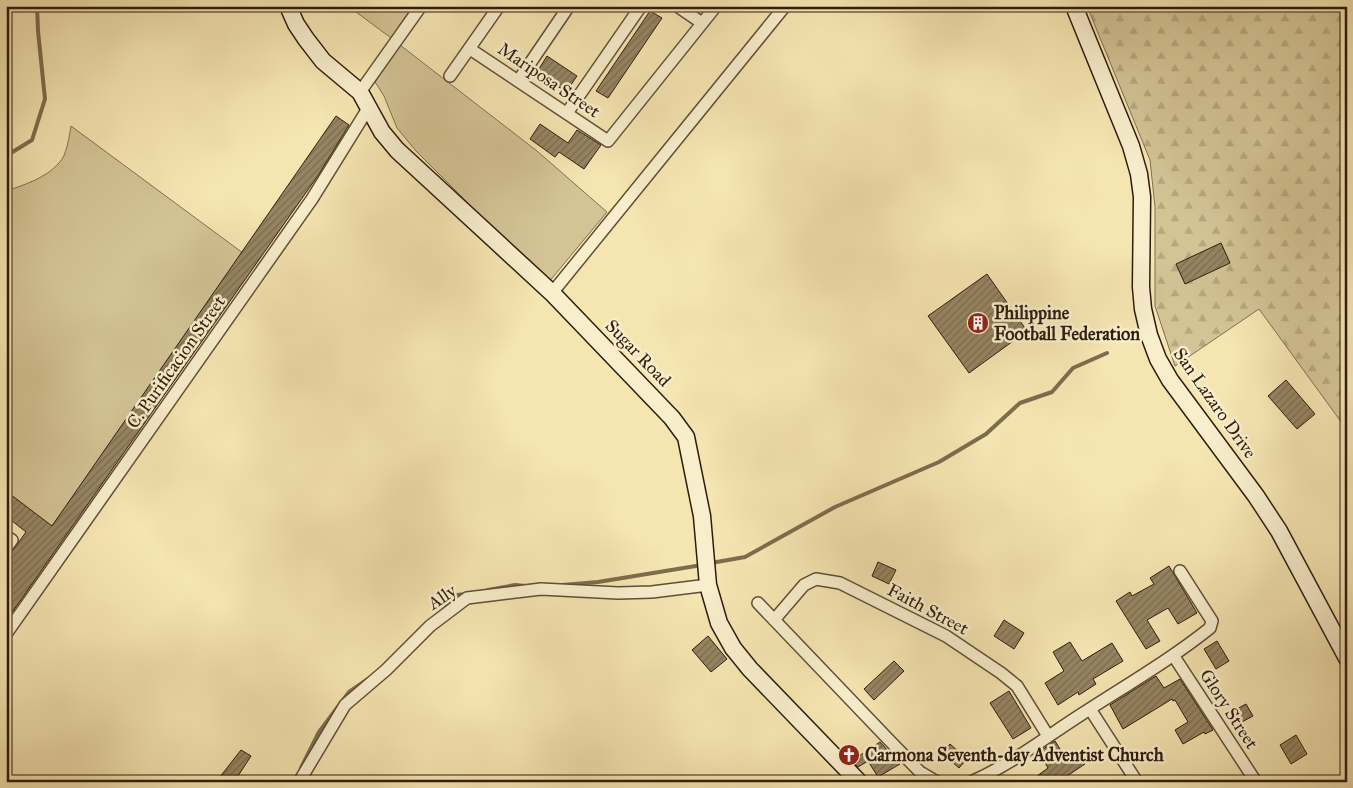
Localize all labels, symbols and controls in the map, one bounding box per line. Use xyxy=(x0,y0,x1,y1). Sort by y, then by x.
street label: Mariposa Street xyxy=(494,38,605,123)
street label: C. Purificacion Street xyxy=(122,291,230,433)
place label: Philippine Football Federation xyxy=(994,302,1140,345)
building icon: Philippine Football Federation xyxy=(966,311,990,335)
street label: Sugar Road xyxy=(600,315,675,392)
street label: San Lazaro Drive xyxy=(1169,344,1261,462)
street label: Faith Street xyxy=(884,578,973,640)
street label: Ally xyxy=(423,579,461,615)
street label: Glory Street xyxy=(1195,665,1263,754)
church icon: Carmona Seventh-day Adventist Church xyxy=(837,743,861,767)
place label: Carmona Seventh-day Adventist Church xyxy=(865,744,1165,767)

